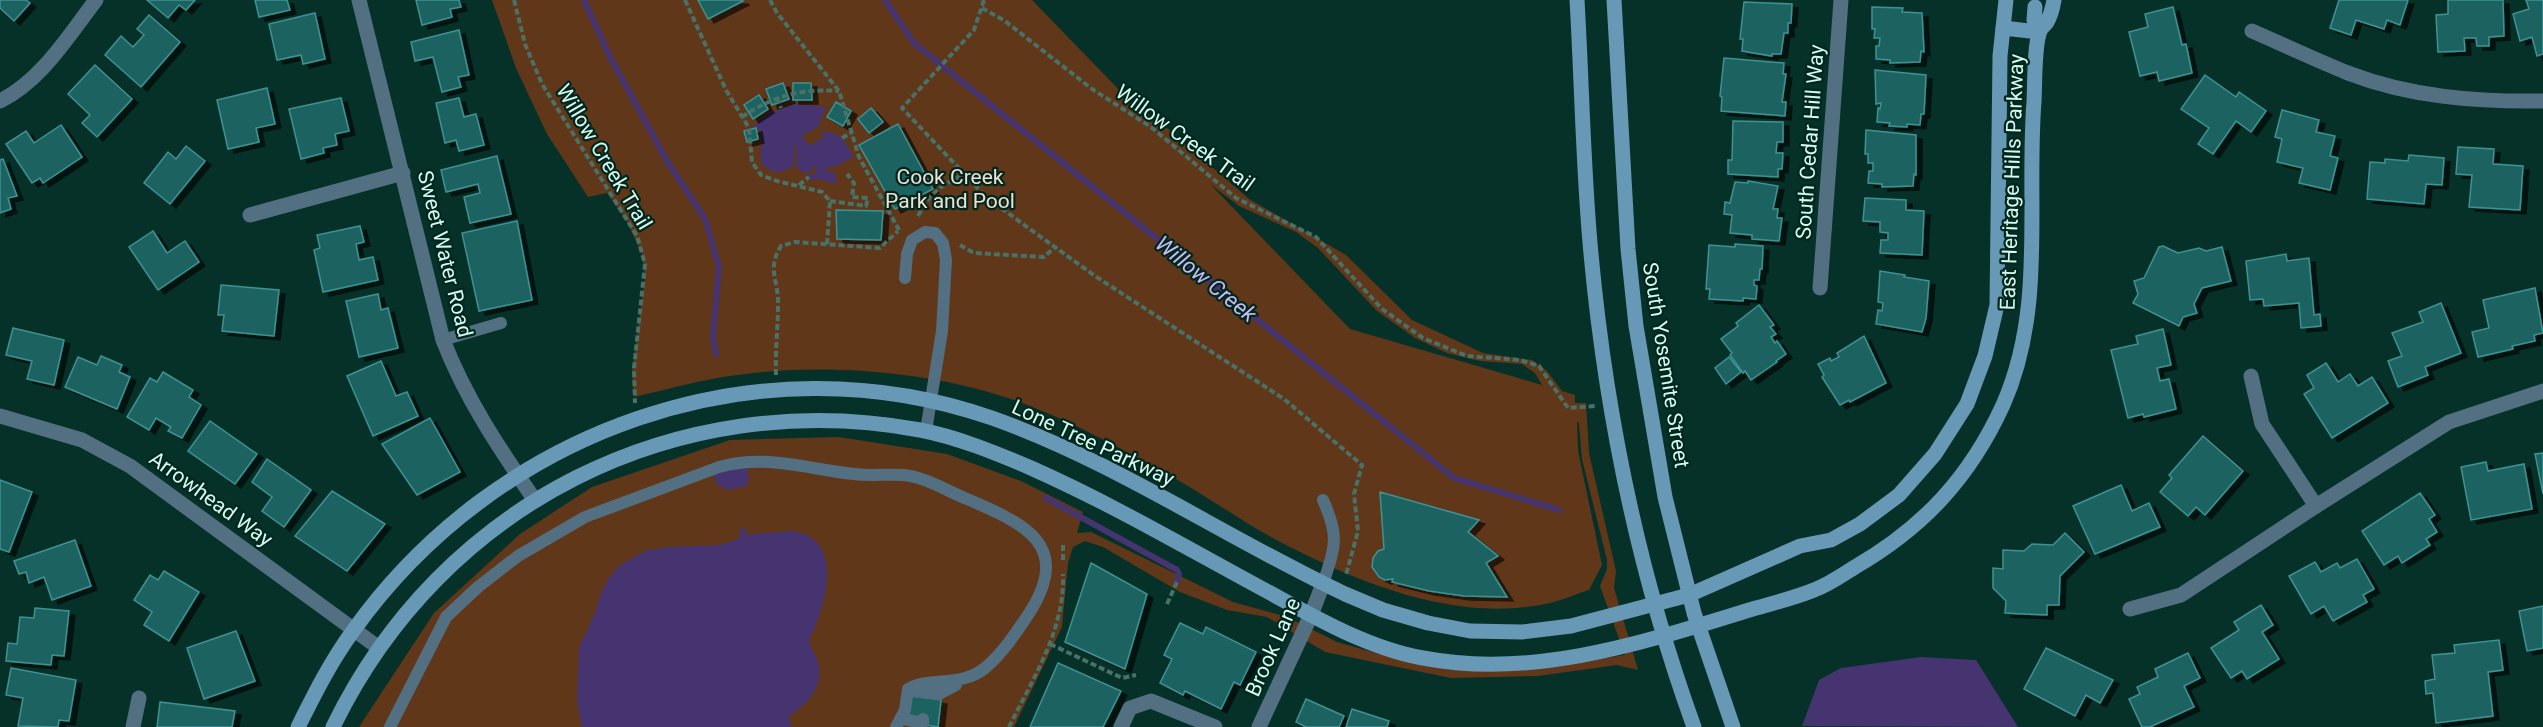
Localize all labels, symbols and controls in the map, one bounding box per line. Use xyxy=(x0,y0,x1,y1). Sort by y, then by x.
street label: South Cedar Hill Way xyxy=(1791,44,1829,240)
street label: East Heritage Hills Parkway xyxy=(1996,53,2028,311)
street label: Willow Creek Trail xyxy=(551,80,657,234)
street label: Willow Creek Trail xyxy=(1111,80,1259,196)
park label: Cook Creek Park and Pool xyxy=(885,165,1015,213)
street label: Sweet Water Road xyxy=(413,168,477,340)
water label: Willow Creek xyxy=(1151,231,1262,328)
street label: South Yosemite Street xyxy=(1638,261,1694,470)
street label: Lone Tree Parkway xyxy=(1008,395,1178,491)
street label: Arrowhead Way xyxy=(145,446,277,552)
street label: Brook Lane xyxy=(1241,594,1305,700)

